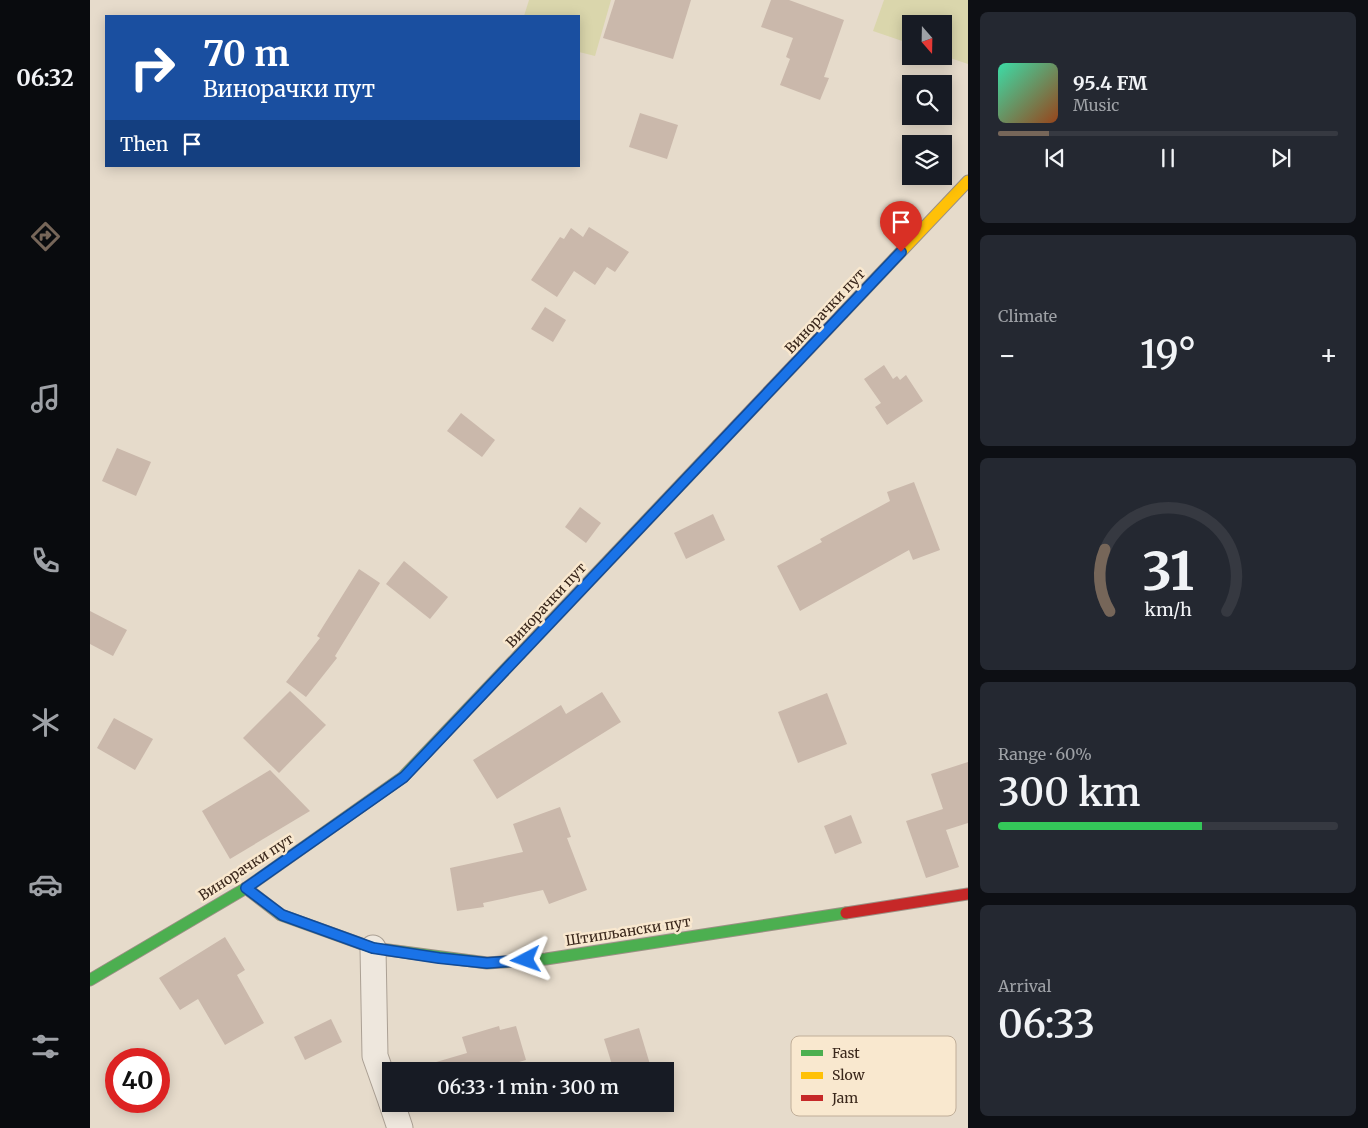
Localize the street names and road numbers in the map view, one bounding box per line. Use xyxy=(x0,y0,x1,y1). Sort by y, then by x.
street label: Винорачки пут xyxy=(781,264,869,357)
street label: Винорачки пут xyxy=(502,558,590,651)
street label: Винорачки пут xyxy=(195,829,297,904)
street label: Штипљански пут xyxy=(564,912,692,950)

